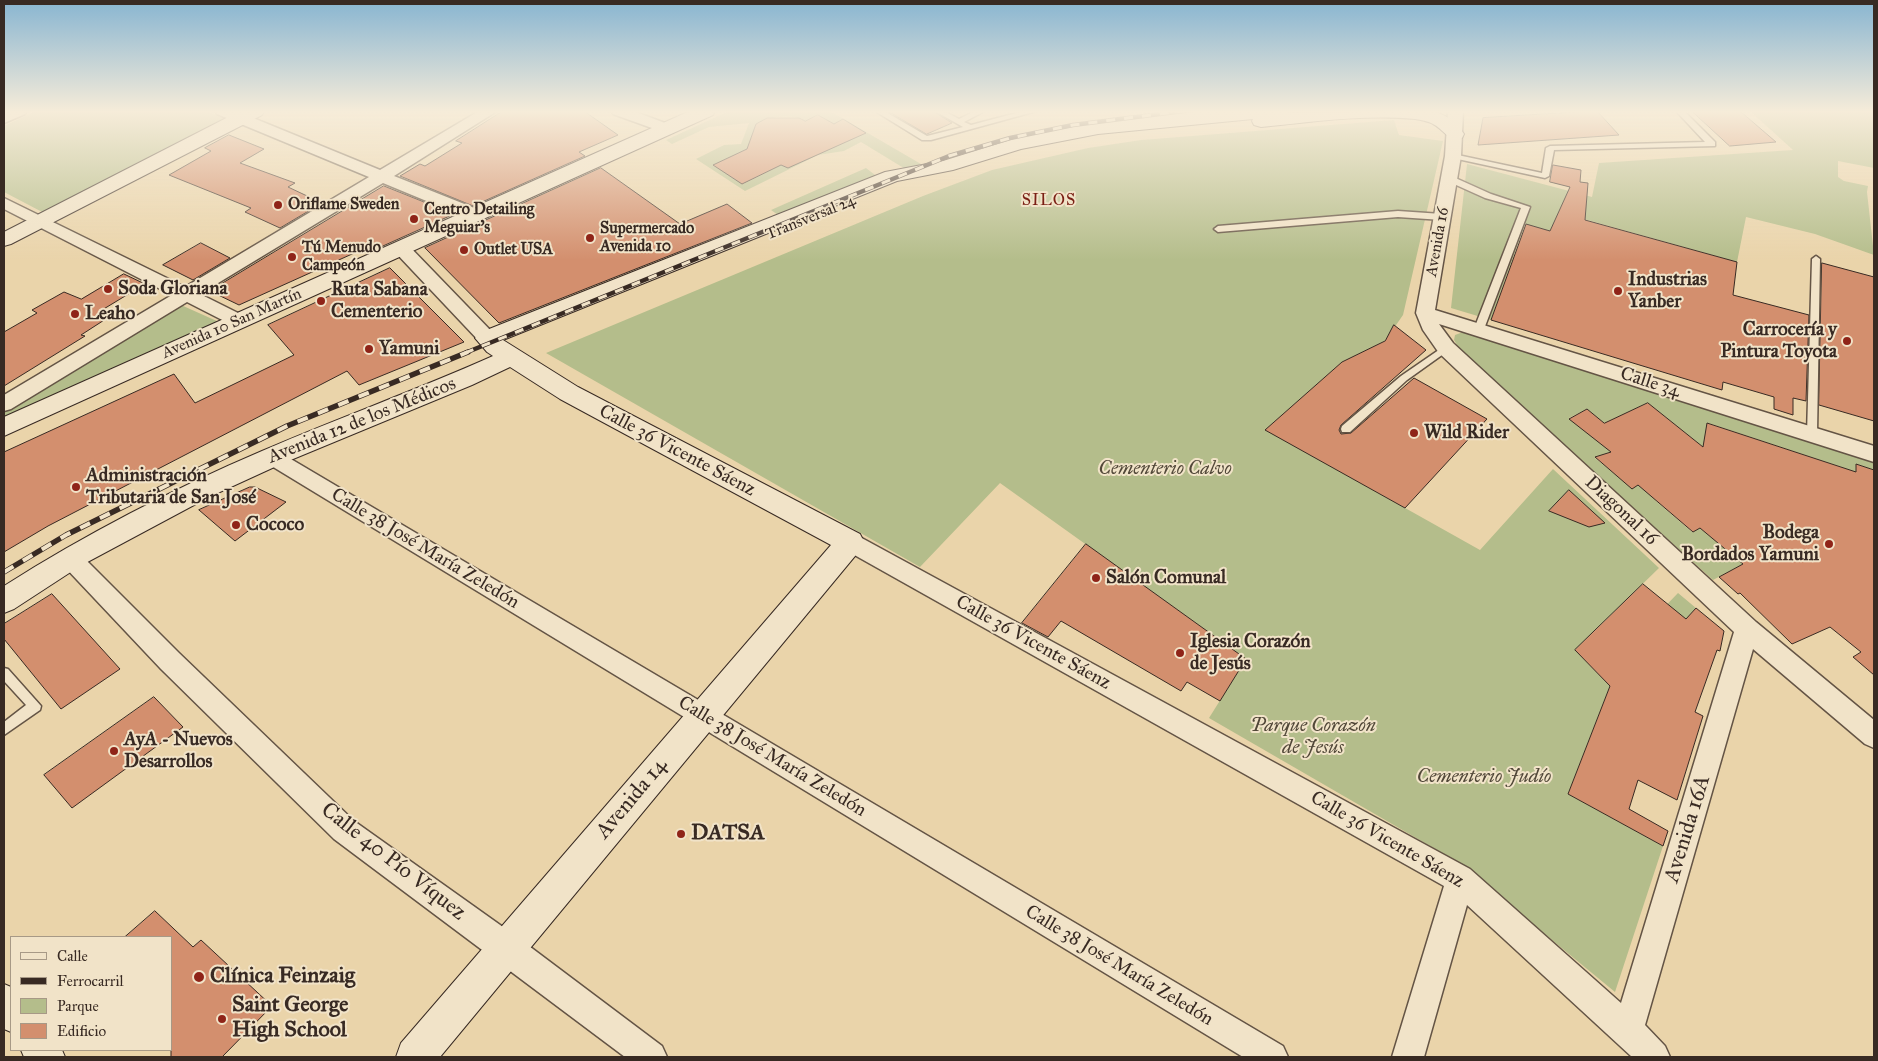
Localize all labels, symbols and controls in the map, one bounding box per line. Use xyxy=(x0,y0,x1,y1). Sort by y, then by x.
street label: Transversal 24 xyxy=(763,191,859,245)
district label: SILOS xyxy=(1021,191,1077,211)
place label: Oriflame Sweden xyxy=(288,195,399,215)
marker: Oriflame Sweden xyxy=(272,199,284,211)
place label: Centro Detailing Meguiar's xyxy=(424,200,534,238)
street label: Avenida 16 xyxy=(1422,206,1454,278)
marker: Centro Detailing Meguiar's xyxy=(408,213,420,225)
place label: Supermercado Avenida 10 xyxy=(600,219,694,257)
marker: Supermercado Avenida 10 xyxy=(584,232,596,244)
place label: Tú Menudo Campeón xyxy=(302,238,381,276)
place label: Outlet USA xyxy=(474,240,553,260)
marker: Outlet USA xyxy=(458,244,470,256)
marker: Tú Menudo Campeón xyxy=(286,251,298,263)
place label: Industrias Yanber xyxy=(1628,269,1707,313)
place label: Soda Gloriana xyxy=(118,278,228,300)
place label: Ruta Sabana Cementerio xyxy=(331,279,428,323)
marker: Soda Gloriana xyxy=(102,283,114,295)
street label: Avenida 10 San Martín xyxy=(159,285,305,363)
marker: Industrias Yanber xyxy=(1612,285,1624,297)
marker: Ruta Sabana Cementerio xyxy=(315,295,327,307)
place label: Leaho xyxy=(85,303,135,325)
marker: Leaho xyxy=(69,308,81,320)
place label: Carrocería y Pintura Toyota xyxy=(1720,319,1837,363)
marker: Carrocería y Pintura Toyota xyxy=(1841,335,1853,347)
place label: Yamuni xyxy=(379,338,439,360)
marker: Yamuni xyxy=(363,343,375,355)
street label: Calle 34 xyxy=(1617,363,1683,403)
street label: Avenida 12 de los Médicos xyxy=(265,373,459,469)
street label: Calle 36 Vicente Sáenz xyxy=(595,400,759,502)
place label: Wild Rider xyxy=(1424,422,1509,444)
marker: Wild Rider xyxy=(1408,427,1420,439)
park label: Cementerio Calvo xyxy=(1098,458,1232,480)
place label: Administración Tributaria de San José xyxy=(86,465,256,509)
street label: Diagonal 16 xyxy=(1580,471,1662,551)
marker: Administración Tributaria de San José xyxy=(70,481,82,493)
street label: Calle 38 José María Zeledón xyxy=(327,484,523,614)
place label: Cococo xyxy=(246,514,304,536)
marker: Cococo xyxy=(230,519,242,531)
place label: Bodega Bordados Yamuni xyxy=(1682,522,1819,566)
marker: Bodega Bordados Yamuni xyxy=(1823,538,1835,550)
place label: Salón Comunal xyxy=(1106,567,1226,589)
marker: Salón Comunal xyxy=(1090,572,1102,584)
street label: Calle 36 Vicente Sáenz xyxy=(951,591,1115,695)
place label: Iglesia Corazón de Jesús xyxy=(1190,631,1311,675)
marker: Iglesia Corazón de Jesús xyxy=(1174,647,1186,659)
street label: Calle 38 José María Zeledón xyxy=(674,692,870,822)
park label: Parque Corazón de Jesús xyxy=(1250,715,1376,759)
place label: AyA - Nuevos Desarrollos xyxy=(124,729,233,773)
marker: AyA - Nuevos Desarrollos xyxy=(108,745,120,757)
street label: Avenida 14 xyxy=(591,753,673,845)
park label: Cementerio Judío xyxy=(1417,766,1551,788)
street label: Avenida 16A xyxy=(1659,772,1717,886)
street label: Calle 36 Vicente Sáenz xyxy=(1306,787,1468,893)
street label: Calle 40 Pío Víquez xyxy=(315,797,471,927)
place label: DATSA xyxy=(691,821,765,847)
marker: DATSA xyxy=(675,828,687,840)
street label: Calle 38 José María Zeledón xyxy=(1021,901,1217,1031)
legend xyxy=(10,936,172,1051)
text: Calle xyxy=(57,947,88,965)
place label: Clínica Feinzaig xyxy=(210,964,355,990)
marker: Clínica Feinzaig xyxy=(192,970,206,984)
text: Ferrocarril xyxy=(57,972,124,990)
place label: Saint George High School xyxy=(232,993,348,1044)
text: Parque xyxy=(57,997,99,1015)
marker: Saint George High School xyxy=(216,1013,228,1025)
text: Edificio xyxy=(57,1022,106,1040)

